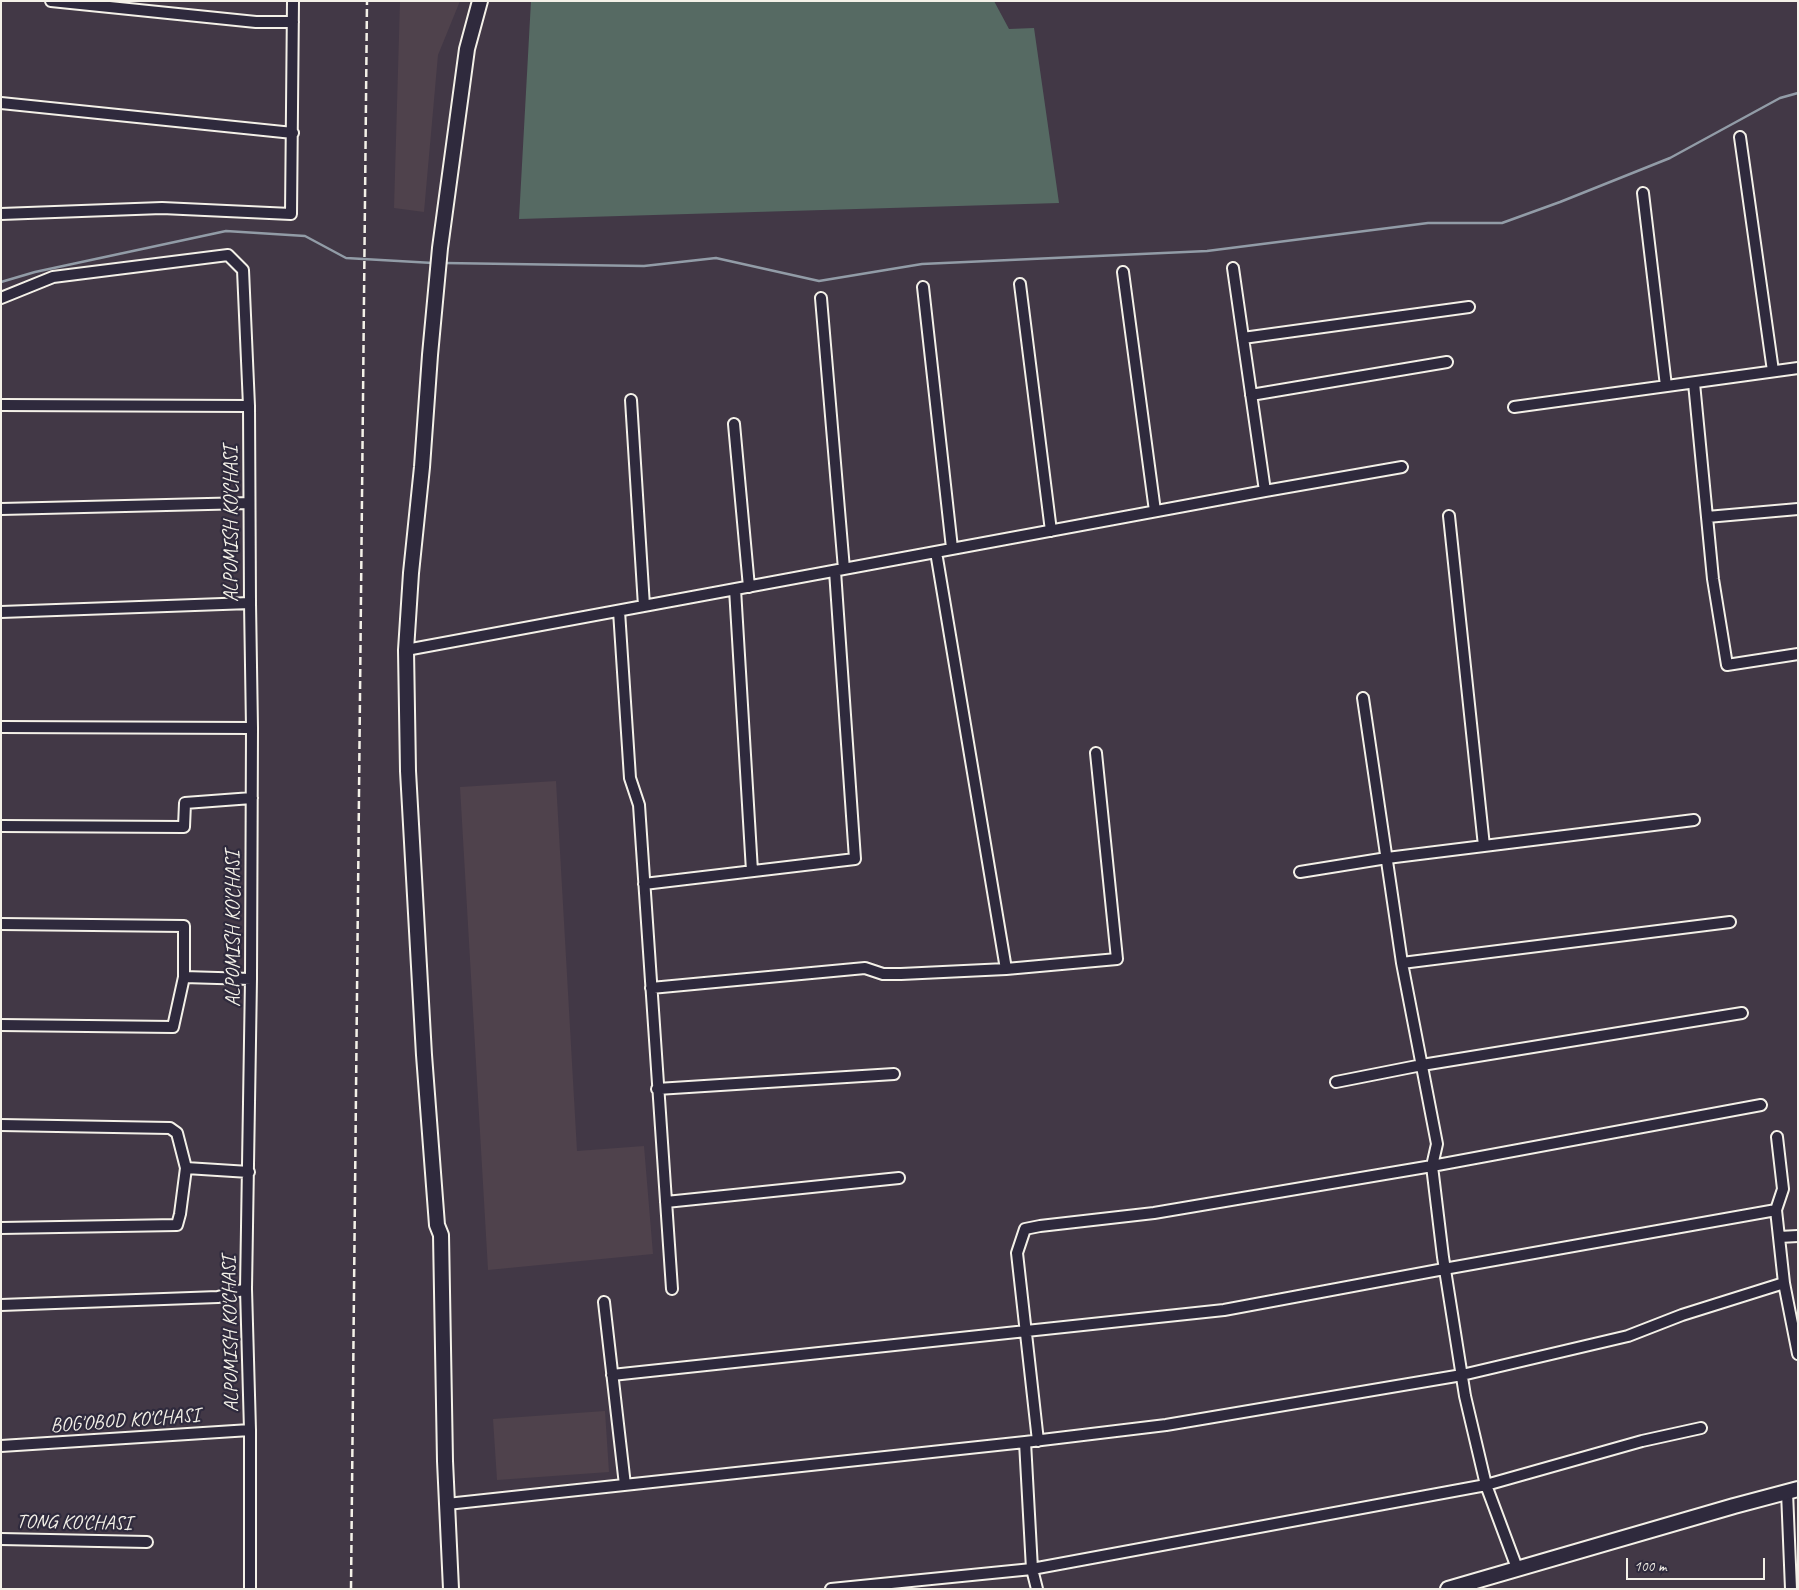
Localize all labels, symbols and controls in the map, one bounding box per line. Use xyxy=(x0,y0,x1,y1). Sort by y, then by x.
street label: ALPOMISH KO'CHASI xyxy=(220,446,244,602)
street label: ALPOMISH KO'CHASI xyxy=(222,851,246,1007)
street label: ALPOMISH KO'CHASI xyxy=(218,1256,244,1412)
street label: BOG'OBOD KO'CHASI xyxy=(50,1404,200,1438)
street label: TONG KO'CHASI xyxy=(16,1510,132,1536)
scale bar xyxy=(1629,1548,1768,1580)
text: 100 m xyxy=(1634,1557,1666,1576)

